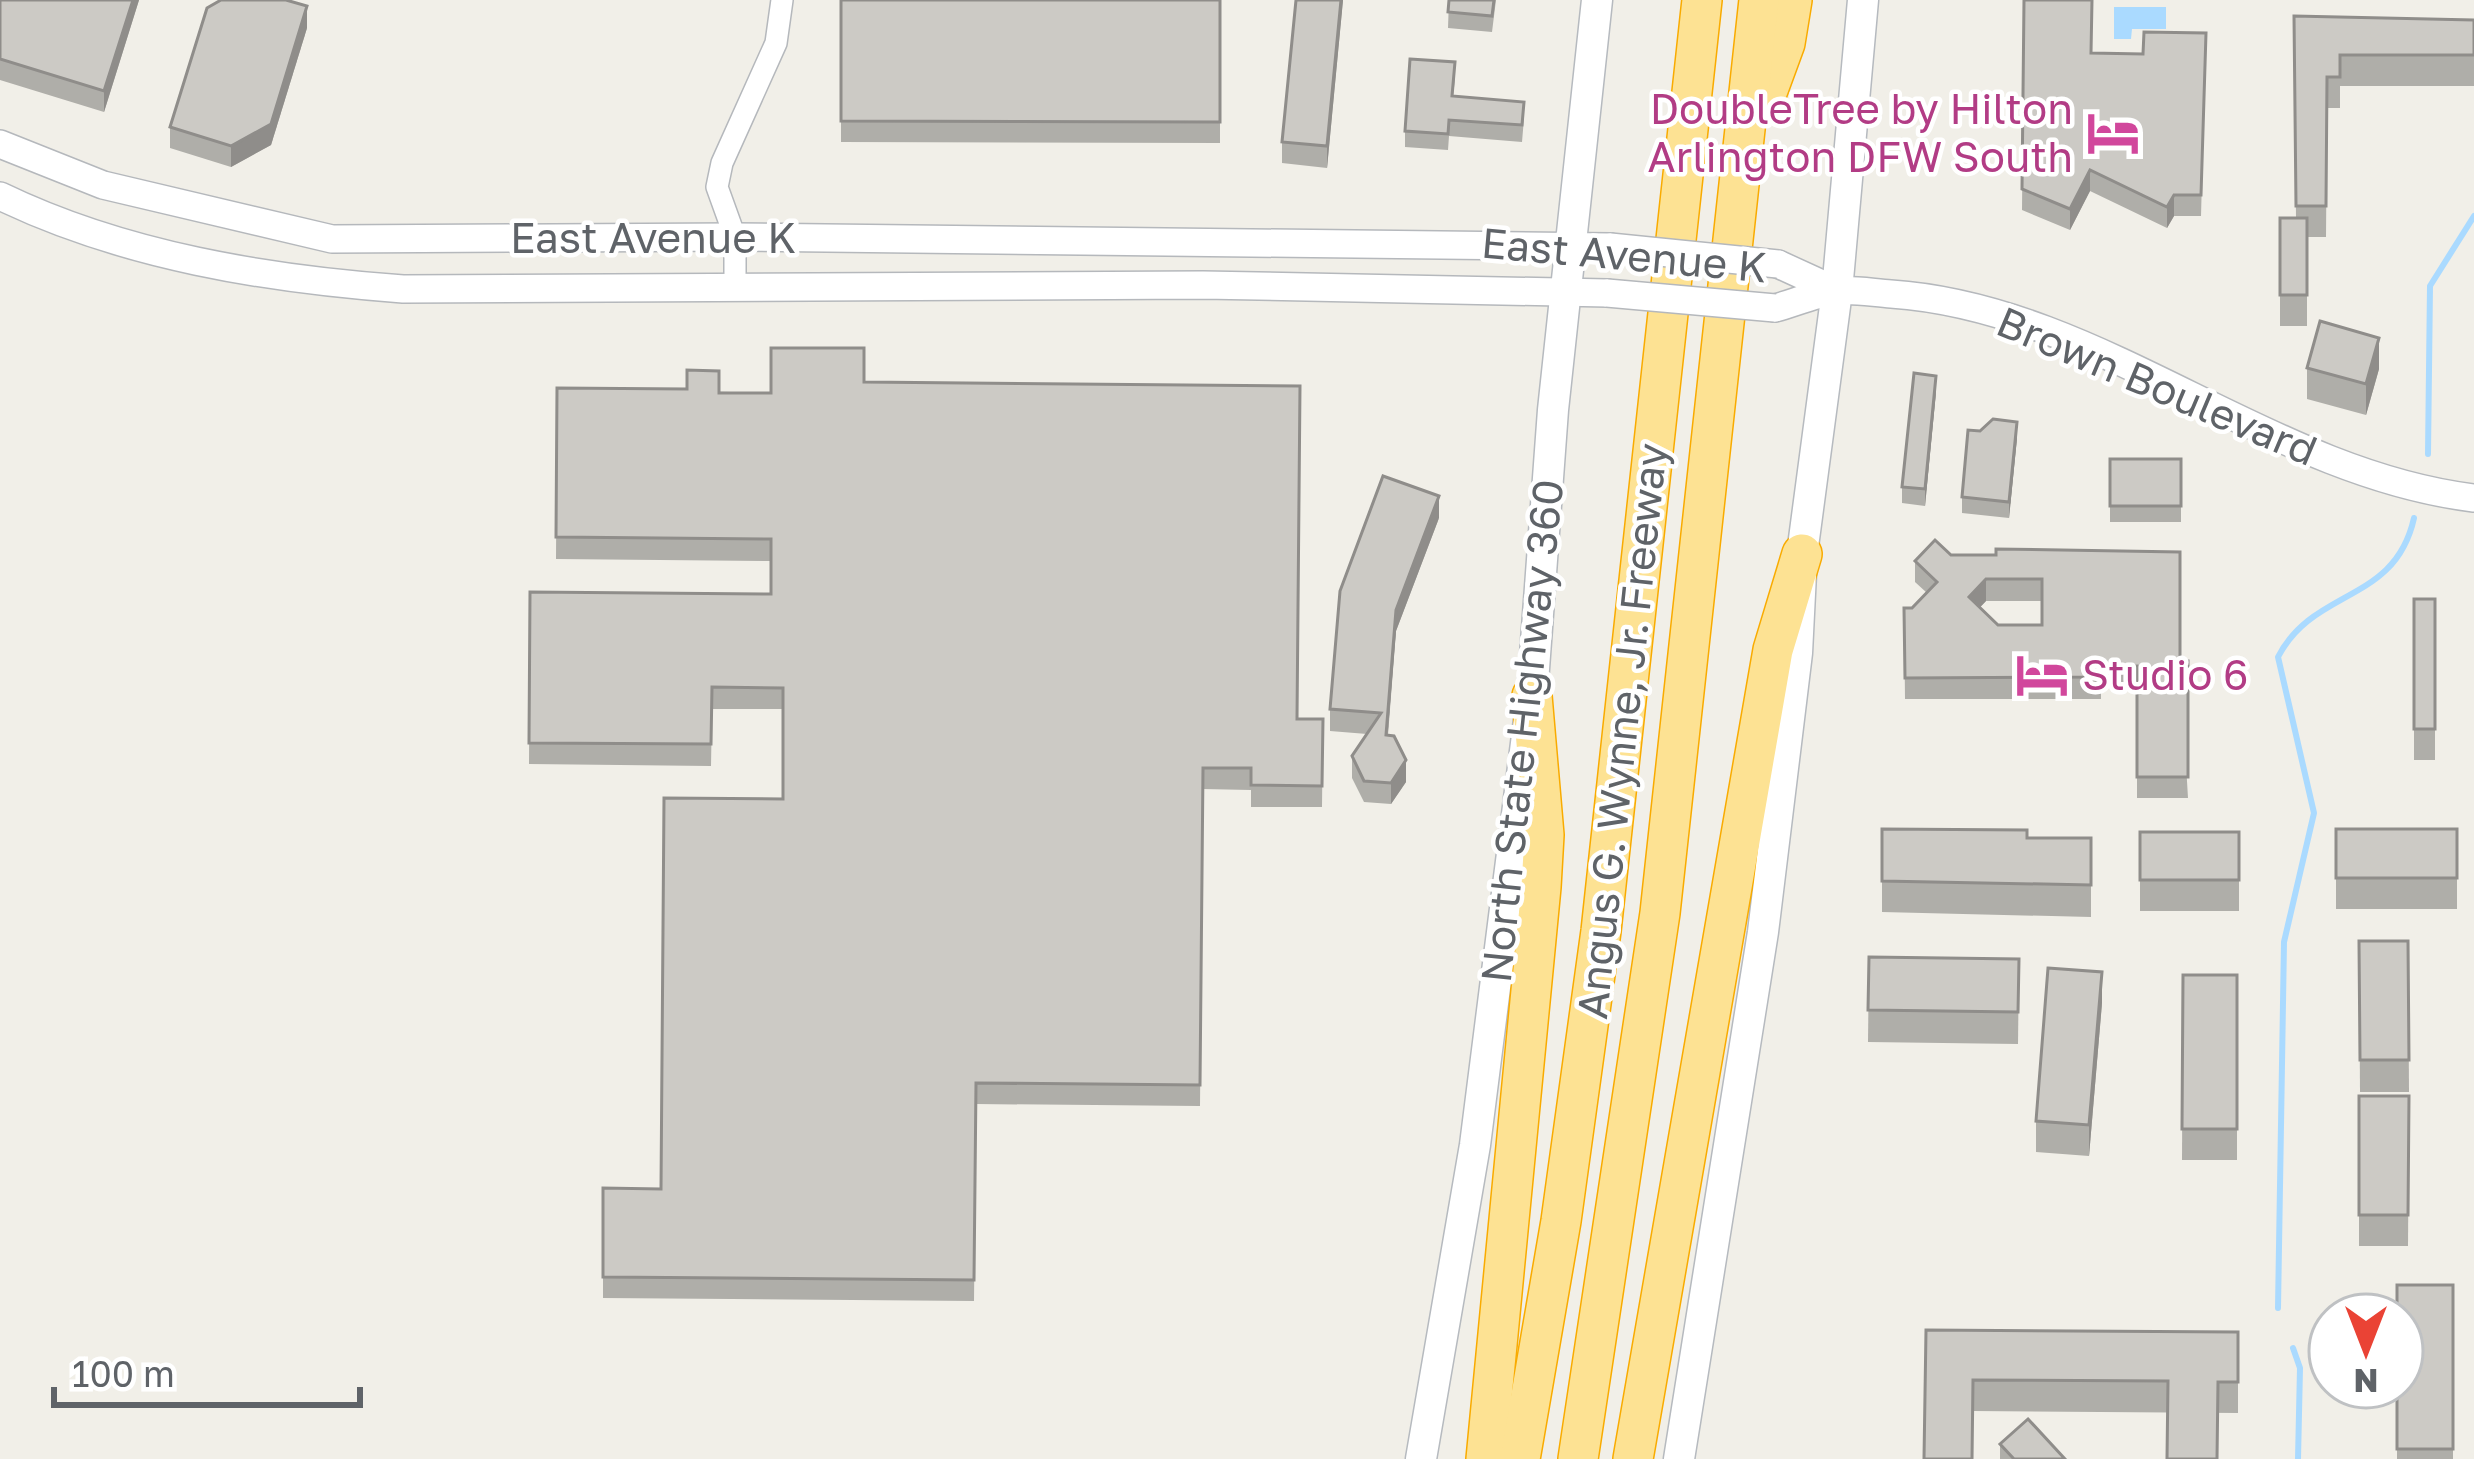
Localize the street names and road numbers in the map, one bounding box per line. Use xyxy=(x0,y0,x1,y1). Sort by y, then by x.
street label: East Avenue K xyxy=(510,212,796,262)
street label: East Avenue K xyxy=(1479,217,1769,291)
street label: Brown Boulevard xyxy=(1990,295,2325,475)
street label: Angus G. Wynne, Jr. Freeway xyxy=(1566,441,1676,1021)
street label: North State Highway 360 xyxy=(1470,477,1572,985)

